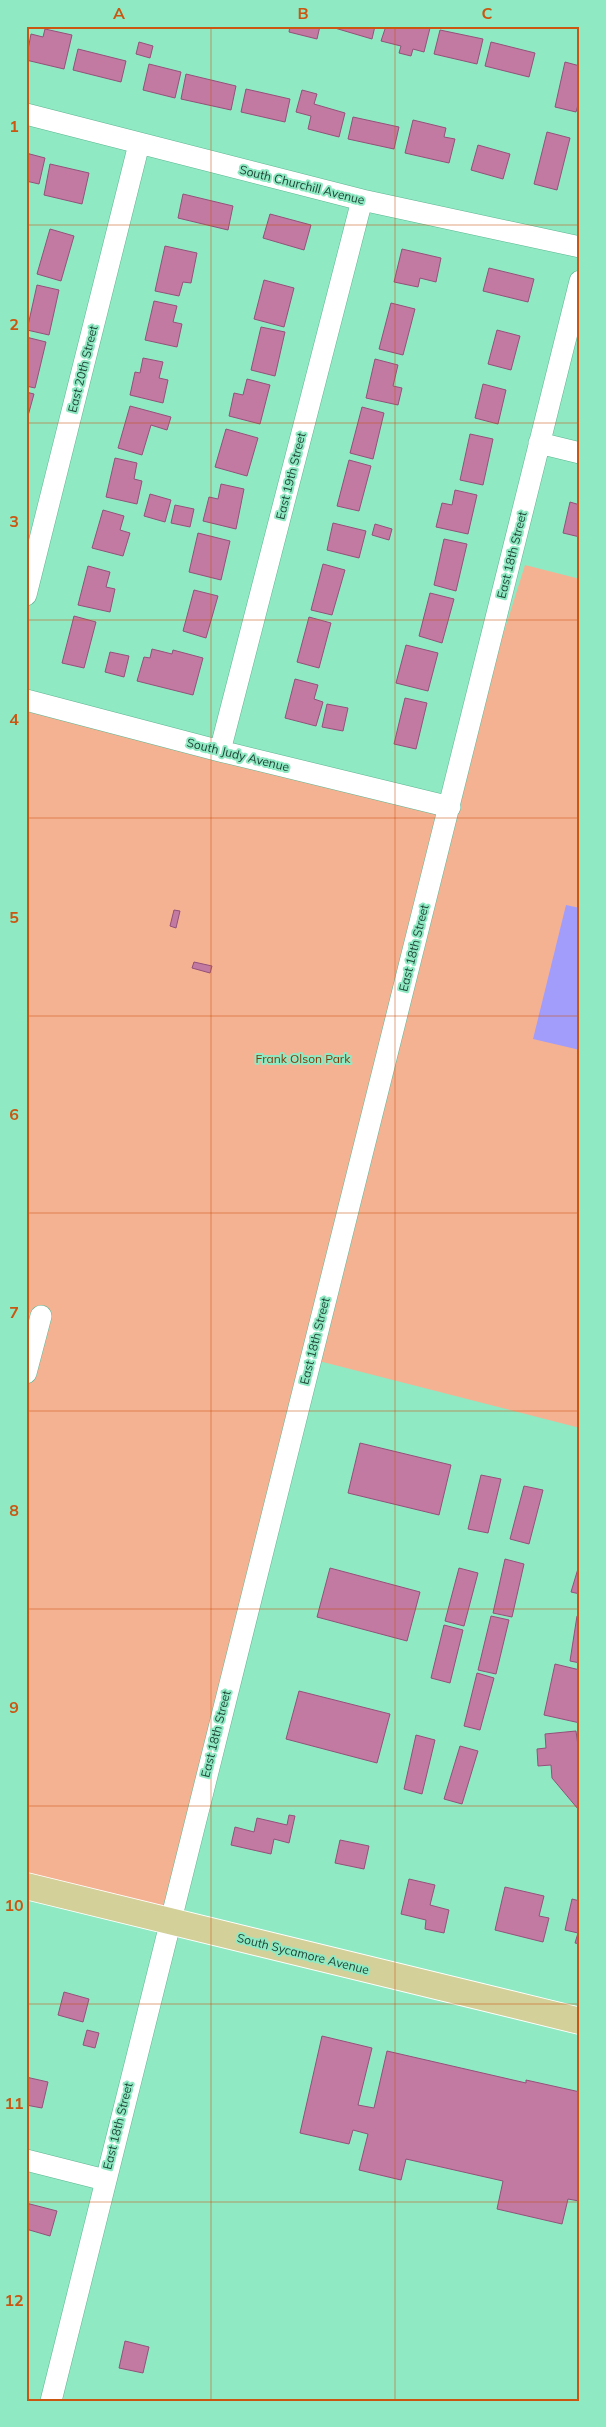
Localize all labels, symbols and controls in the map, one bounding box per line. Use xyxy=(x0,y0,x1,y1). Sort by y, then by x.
text: A xyxy=(113,3,125,23)
text: B xyxy=(297,3,309,23)
text: C xyxy=(482,3,493,23)
text: 1 xyxy=(9,116,19,136)
street label: South Churchill Avenue xyxy=(238,162,366,207)
text: 2 xyxy=(9,314,19,334)
street label: East 20th Street xyxy=(64,324,101,414)
street label: East 19th Street xyxy=(272,431,309,521)
street label: East 18th Street xyxy=(493,510,530,600)
text: 3 xyxy=(9,511,19,531)
text: 4 xyxy=(9,709,19,729)
street label: South Judy Avenue xyxy=(185,735,291,774)
street label: East 18th Street xyxy=(395,903,432,993)
text: 5 xyxy=(9,907,19,927)
park label: Frank Olson Park xyxy=(256,1051,351,1066)
text: 6 xyxy=(9,1104,19,1124)
street label: East 18th Street xyxy=(296,1296,333,1386)
text: 7 xyxy=(9,1302,19,1322)
text: 8 xyxy=(9,1500,19,1520)
street label: East 18th Street xyxy=(197,1689,234,1779)
text: 9 xyxy=(9,1697,19,1717)
text: 10 xyxy=(4,1895,24,1915)
street label: South Sycamore Avenue xyxy=(236,1930,371,1977)
street label: East 18th Street xyxy=(99,2081,136,2171)
text: 11 xyxy=(4,2093,24,2113)
text: 12 xyxy=(4,2290,24,2310)

